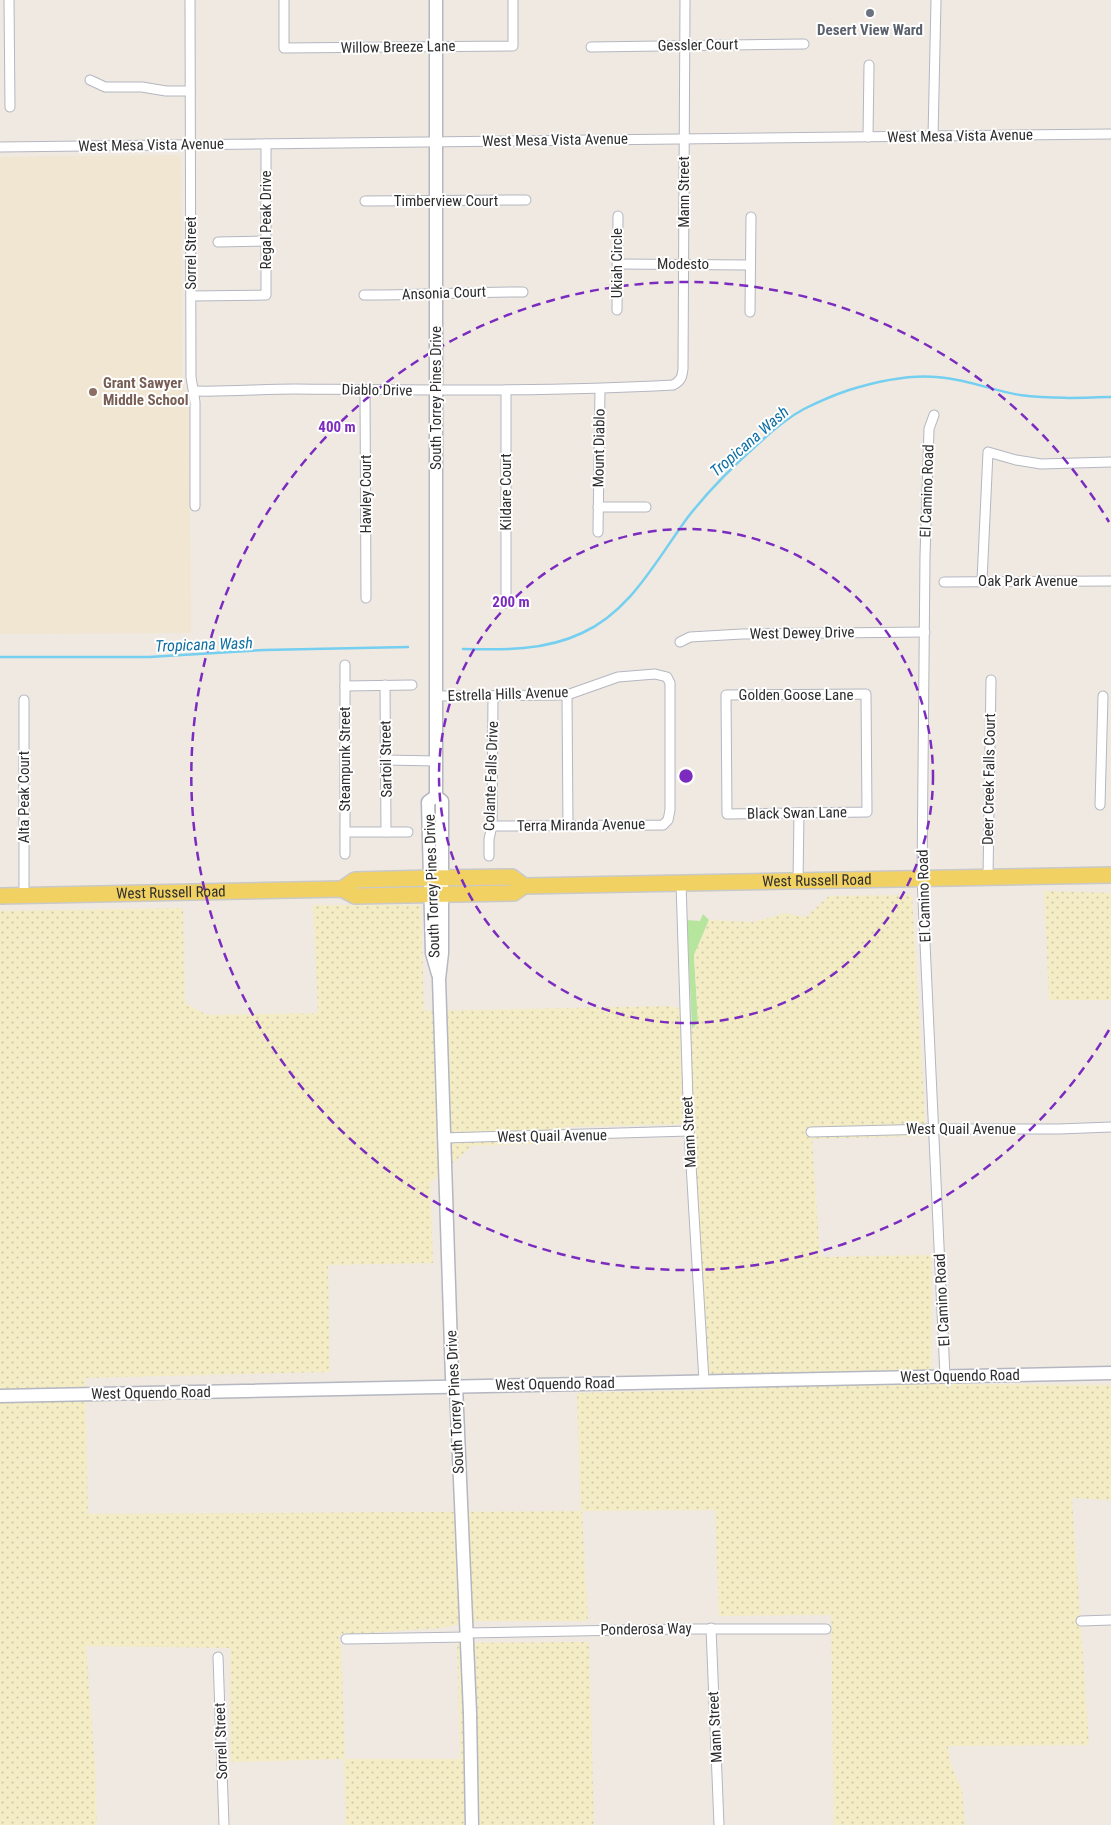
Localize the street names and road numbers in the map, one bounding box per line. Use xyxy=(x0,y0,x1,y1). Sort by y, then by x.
street label: Gessler Court xyxy=(657,35,739,55)
street label: Willow Breeze Lane xyxy=(340,37,456,57)
street label: West Mesa Vista Avenue xyxy=(887,126,1033,146)
street label: West Mesa Vista Avenue xyxy=(482,130,628,150)
street label: West Mesa Vista Avenue xyxy=(78,135,224,155)
street label: Mann Street xyxy=(675,156,693,228)
street label: Regal Peak Drive xyxy=(257,170,275,270)
street label: Timberview Court xyxy=(394,192,498,210)
street label: Sorrel Street xyxy=(182,216,200,290)
street label: Ukiah Circle xyxy=(608,228,626,298)
street label: Modesto xyxy=(657,255,709,273)
street label: Ansonia Court xyxy=(402,283,486,303)
street label: South Torrey Pines Drive xyxy=(427,326,445,470)
street label: Diablo Drive xyxy=(341,380,413,400)
street label: Mount Diablo xyxy=(589,408,609,488)
street label: El Camino Road xyxy=(916,444,938,538)
street label: Kildare Court xyxy=(497,453,515,531)
street label: Hawley Court xyxy=(357,455,375,533)
street label: Oak Park Avenue xyxy=(978,572,1078,590)
street label: West Dewey Drive xyxy=(749,623,855,643)
street label: Estrella Hills Avenue xyxy=(447,683,569,705)
street label: Golden Goose Lane xyxy=(739,686,853,704)
street label: Steampunk Street xyxy=(336,707,354,812)
street label: Deer Creek Falls Court xyxy=(979,713,999,845)
street label: Sartoil Street xyxy=(376,720,396,798)
street label: Colante Falls Drive xyxy=(480,721,502,831)
street label: Alta Peak Court xyxy=(15,751,33,843)
street label: Black Swan Lane xyxy=(747,803,847,823)
street label: South Torrey Pines Drive xyxy=(420,814,444,958)
street label: Terra Miranda Avenue xyxy=(517,815,645,835)
street label: El Camino Road xyxy=(913,849,935,943)
street label: West Russell Road xyxy=(762,870,872,891)
street label: West Russell Road xyxy=(116,882,226,903)
street label: Mann Street xyxy=(678,1096,700,1168)
street label: West Quail Avenue xyxy=(906,1120,1016,1138)
street label: West Quail Avenue xyxy=(497,1126,607,1146)
street label: El Camino Road xyxy=(931,1253,953,1347)
street label: South Torrey Pines Drive xyxy=(442,1330,468,1474)
street label: West Oquendo Road xyxy=(900,1366,1020,1386)
street label: West Oquendo Road xyxy=(495,1374,615,1394)
street label: West Oquendo Road xyxy=(91,1383,211,1403)
street label: Ponderosa Way xyxy=(600,1619,692,1639)
street label: Mann Street xyxy=(704,1691,726,1763)
street label: Sorrell Street xyxy=(211,1702,231,1780)

